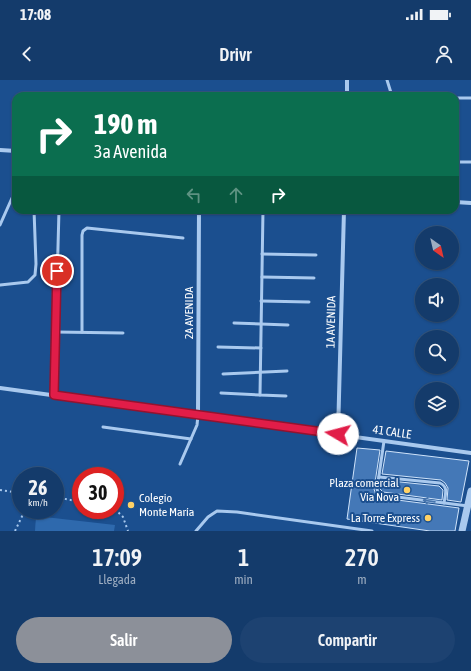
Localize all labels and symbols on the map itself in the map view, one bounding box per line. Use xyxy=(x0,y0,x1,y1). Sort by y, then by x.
north arrow xyxy=(415,226,459,270)
pin xyxy=(40,254,74,288)
street label: 2A AVENIDA xyxy=(182,287,196,339)
street label: 1A AVENIDA xyxy=(324,295,338,348)
position arrow xyxy=(317,413,359,455)
street label: 41 CALLE xyxy=(372,422,412,442)
speed limit sign: 30 xyxy=(72,467,124,519)
place label: Plaza comercial Via Nova xyxy=(329,476,400,504)
marker: Plaza comercial Via Nova xyxy=(402,485,412,495)
place label: Colegio Monte María xyxy=(139,491,194,519)
one-way arrow xyxy=(423,497,436,505)
marker: Colegio Monte María xyxy=(126,500,136,510)
place label: La Torre Express xyxy=(351,511,420,525)
marker: La Torre Express xyxy=(423,513,433,523)

